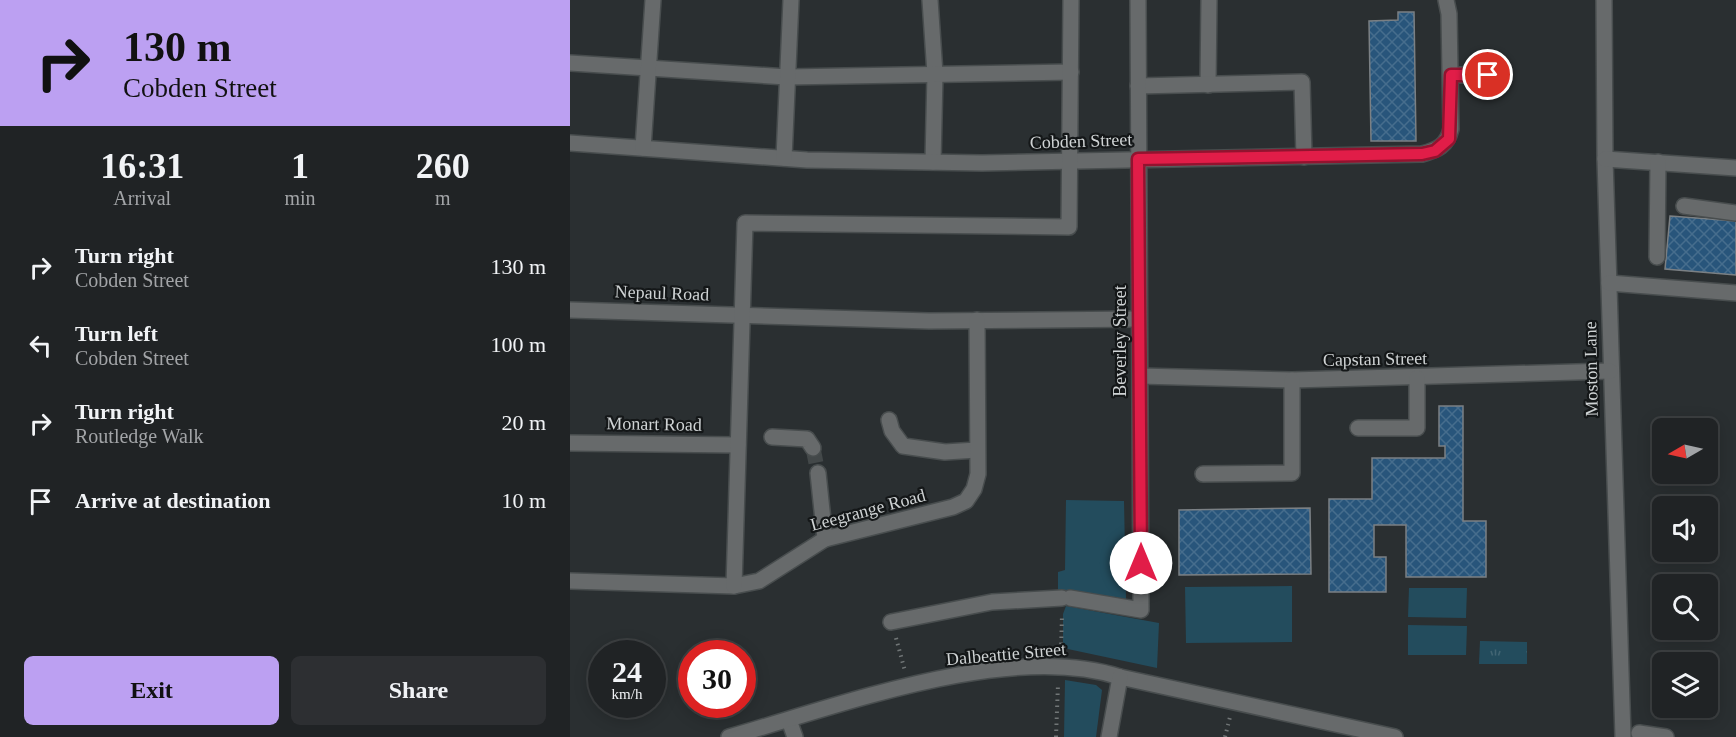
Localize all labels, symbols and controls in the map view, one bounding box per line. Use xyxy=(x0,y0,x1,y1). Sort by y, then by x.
icon: right xyxy=(24,24,102,102)
text: 130 m xyxy=(123,24,232,70)
pin xyxy=(1462,49,1513,100)
icon: arrive xyxy=(1471,58,1504,91)
text: Cobden Street xyxy=(123,73,277,103)
street label: Cobden Street xyxy=(1029,129,1133,153)
text: 16:31 xyxy=(100,146,184,186)
text: 1 xyxy=(291,146,309,186)
text: 260 xyxy=(416,146,470,186)
text: Arrival xyxy=(113,187,171,209)
text: min xyxy=(284,187,316,209)
text: m xyxy=(435,187,451,209)
text: Turn right xyxy=(75,243,174,268)
icon: right xyxy=(24,251,57,284)
text: 130 m xyxy=(490,254,546,279)
text: Cobden Street xyxy=(75,269,189,291)
street label: Nepaul Road xyxy=(614,281,710,305)
street label: Beverley Street xyxy=(1110,285,1130,397)
text: Turn left xyxy=(75,321,158,346)
street label: Moston Lane xyxy=(1580,321,1602,417)
icon: left xyxy=(24,329,57,362)
text: 100 m xyxy=(490,332,546,357)
text: Cobden Street xyxy=(75,347,189,369)
street label: Capstan Street xyxy=(1323,348,1427,370)
text: Turn right xyxy=(75,399,174,424)
icon: right xyxy=(24,407,57,440)
text: 20 m xyxy=(501,410,546,435)
street label: Monart Road xyxy=(606,413,702,435)
north arrow xyxy=(1652,418,1718,484)
map controls xyxy=(1652,418,1718,718)
text: Routledge Walk xyxy=(75,425,204,447)
icon: arrive xyxy=(24,485,57,518)
street label: Leegrange Road xyxy=(808,485,928,535)
text: Arrive at destination xyxy=(75,488,271,513)
text: 10 m xyxy=(501,488,546,513)
button: sound xyxy=(1652,496,1718,562)
position arrow xyxy=(1109,531,1173,595)
button: search xyxy=(1652,574,1718,640)
street label: Dalbeattie Street xyxy=(945,639,1067,669)
speed limit sign: 30 xyxy=(678,640,756,718)
button: layers xyxy=(1652,652,1718,718)
text: 24 xyxy=(612,655,642,688)
button: Exit xyxy=(24,656,279,725)
button: Share xyxy=(291,656,546,725)
text: km/h xyxy=(612,686,642,702)

